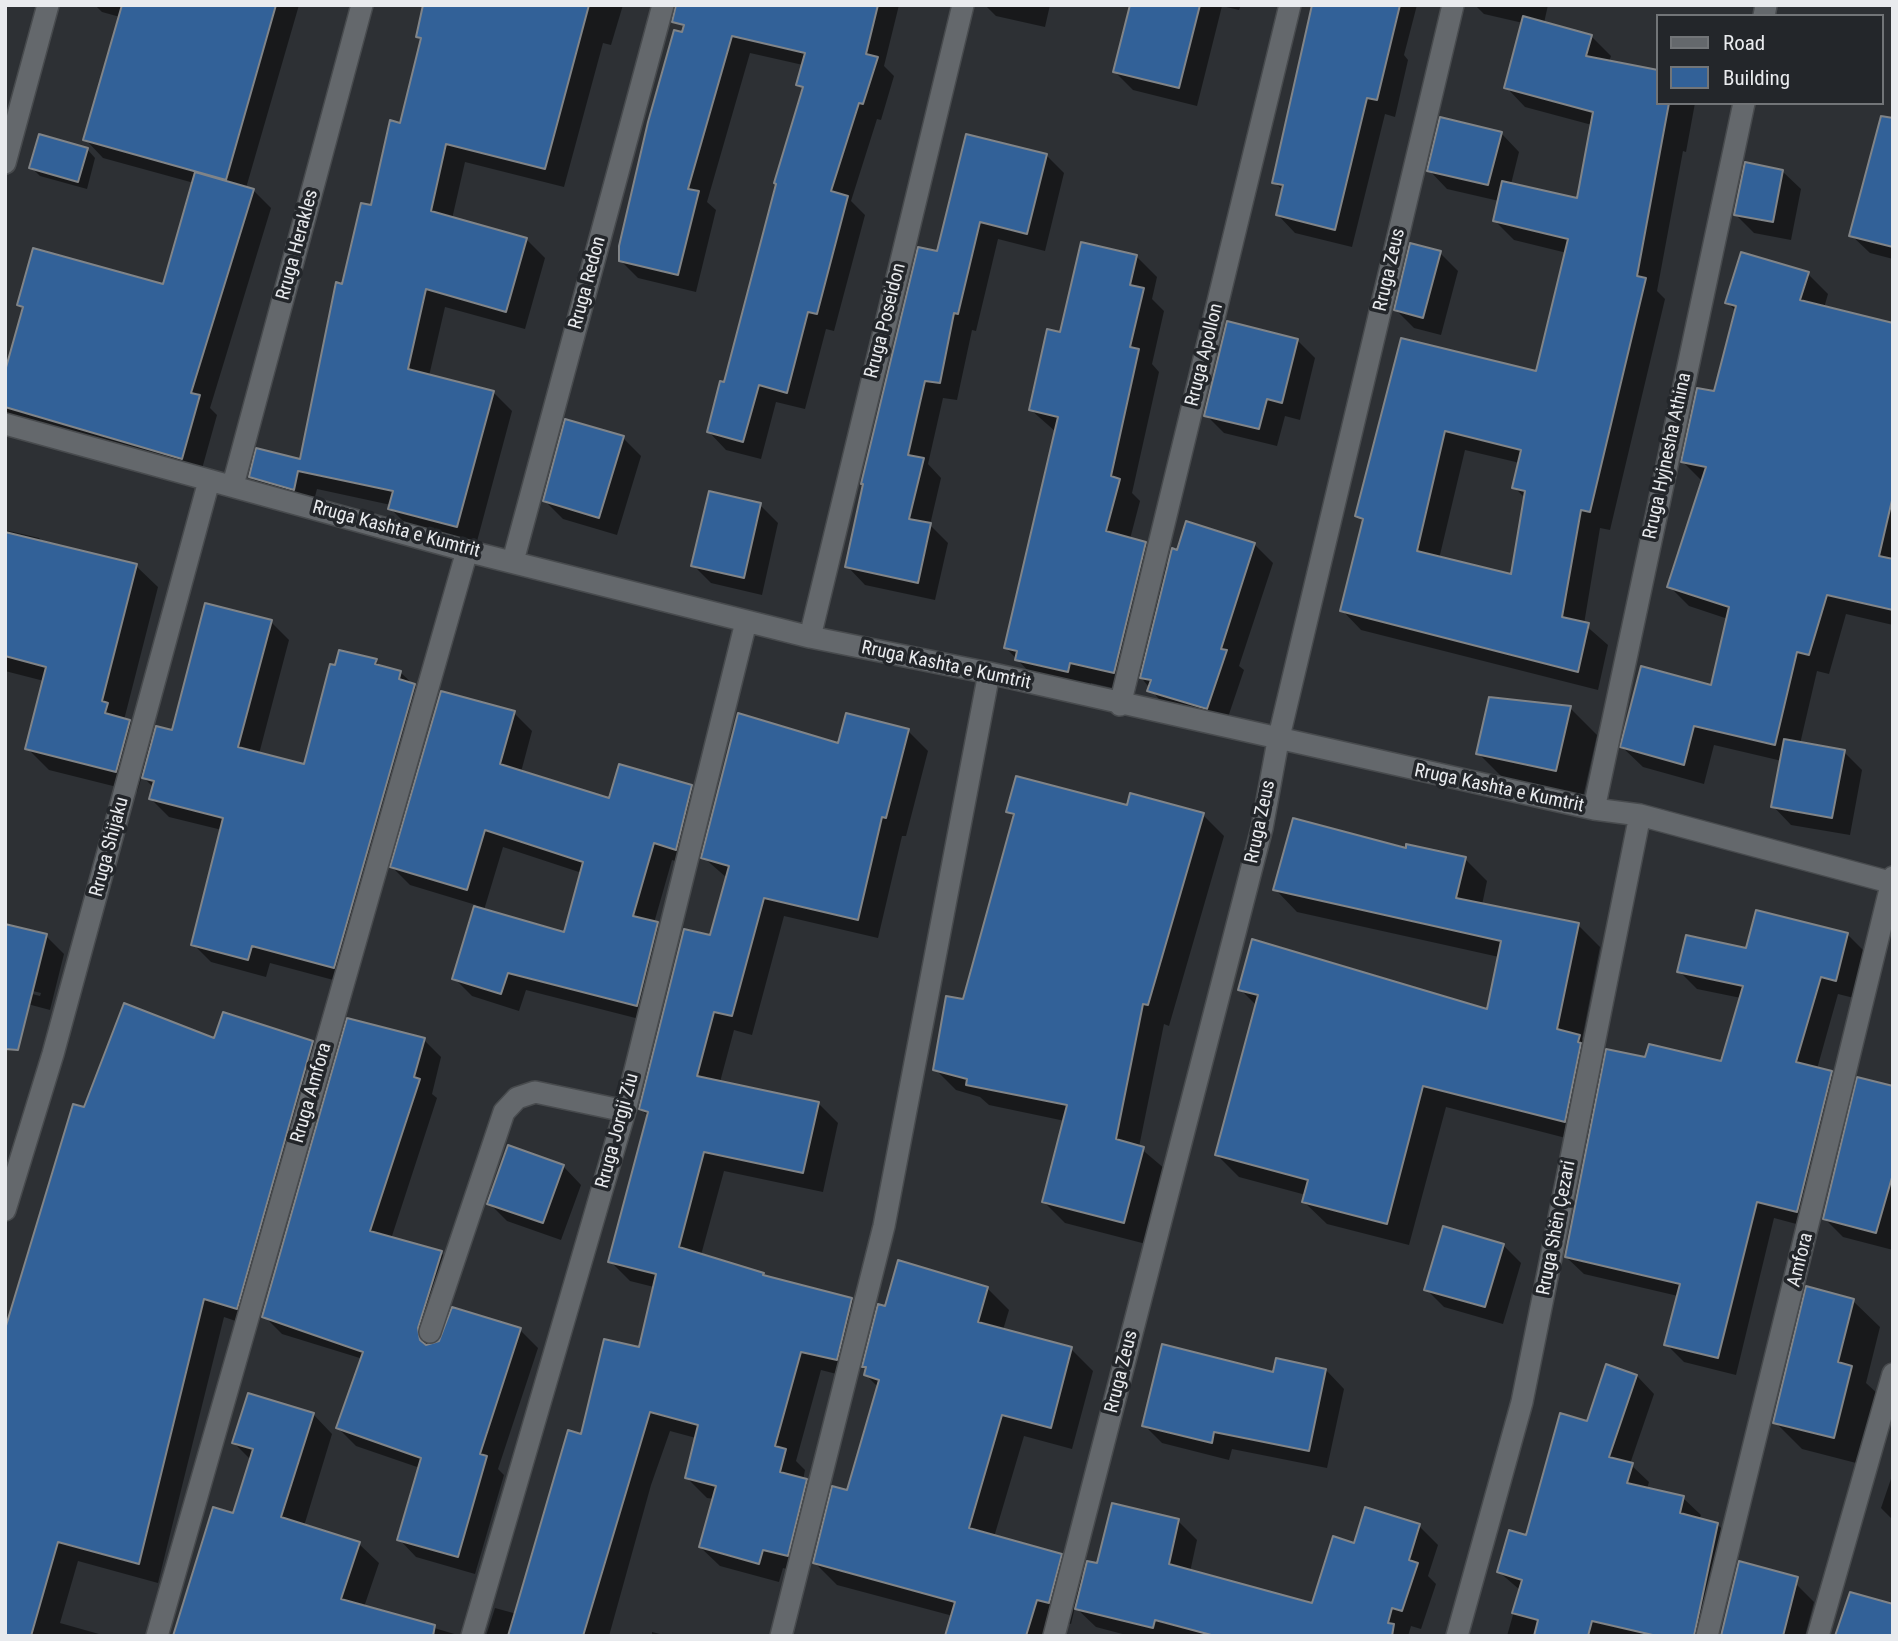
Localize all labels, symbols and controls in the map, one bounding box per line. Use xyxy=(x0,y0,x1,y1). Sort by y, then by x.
legend xyxy=(1657,14,1884,105)
text: Road xyxy=(1723,31,1765,55)
text: Building xyxy=(1723,66,1790,90)
street label: Rruga Herakles xyxy=(272,187,324,303)
street label: Rruga Zeus xyxy=(1369,226,1411,314)
street label: Rruga Redon xyxy=(565,234,611,332)
street label: Rruga Poseidon xyxy=(861,261,911,381)
street label: Rruga Apollon xyxy=(1181,301,1229,409)
street label: Rruga Hyjnesha Athina xyxy=(1639,371,1697,541)
street label: Rruga Kashta e Kumtrit xyxy=(310,497,482,563)
street label: Rruga Kashta e Kumtrit xyxy=(859,637,1033,695)
street label: Rruga Kashta e Kumtrit xyxy=(1412,760,1586,818)
street label: Rruga Zeus xyxy=(1241,778,1281,866)
street label: Rruga Shijaku xyxy=(86,795,134,899)
street label: Rruga Amfora xyxy=(287,1040,337,1146)
street label: Rruga Jorgji Ziu xyxy=(592,1071,644,1191)
street label: Rruga Shën Çezari xyxy=(1533,1159,1581,1297)
street label: Amfora xyxy=(1783,1230,1819,1290)
street label: Rruga Zeus xyxy=(1101,1328,1143,1416)

